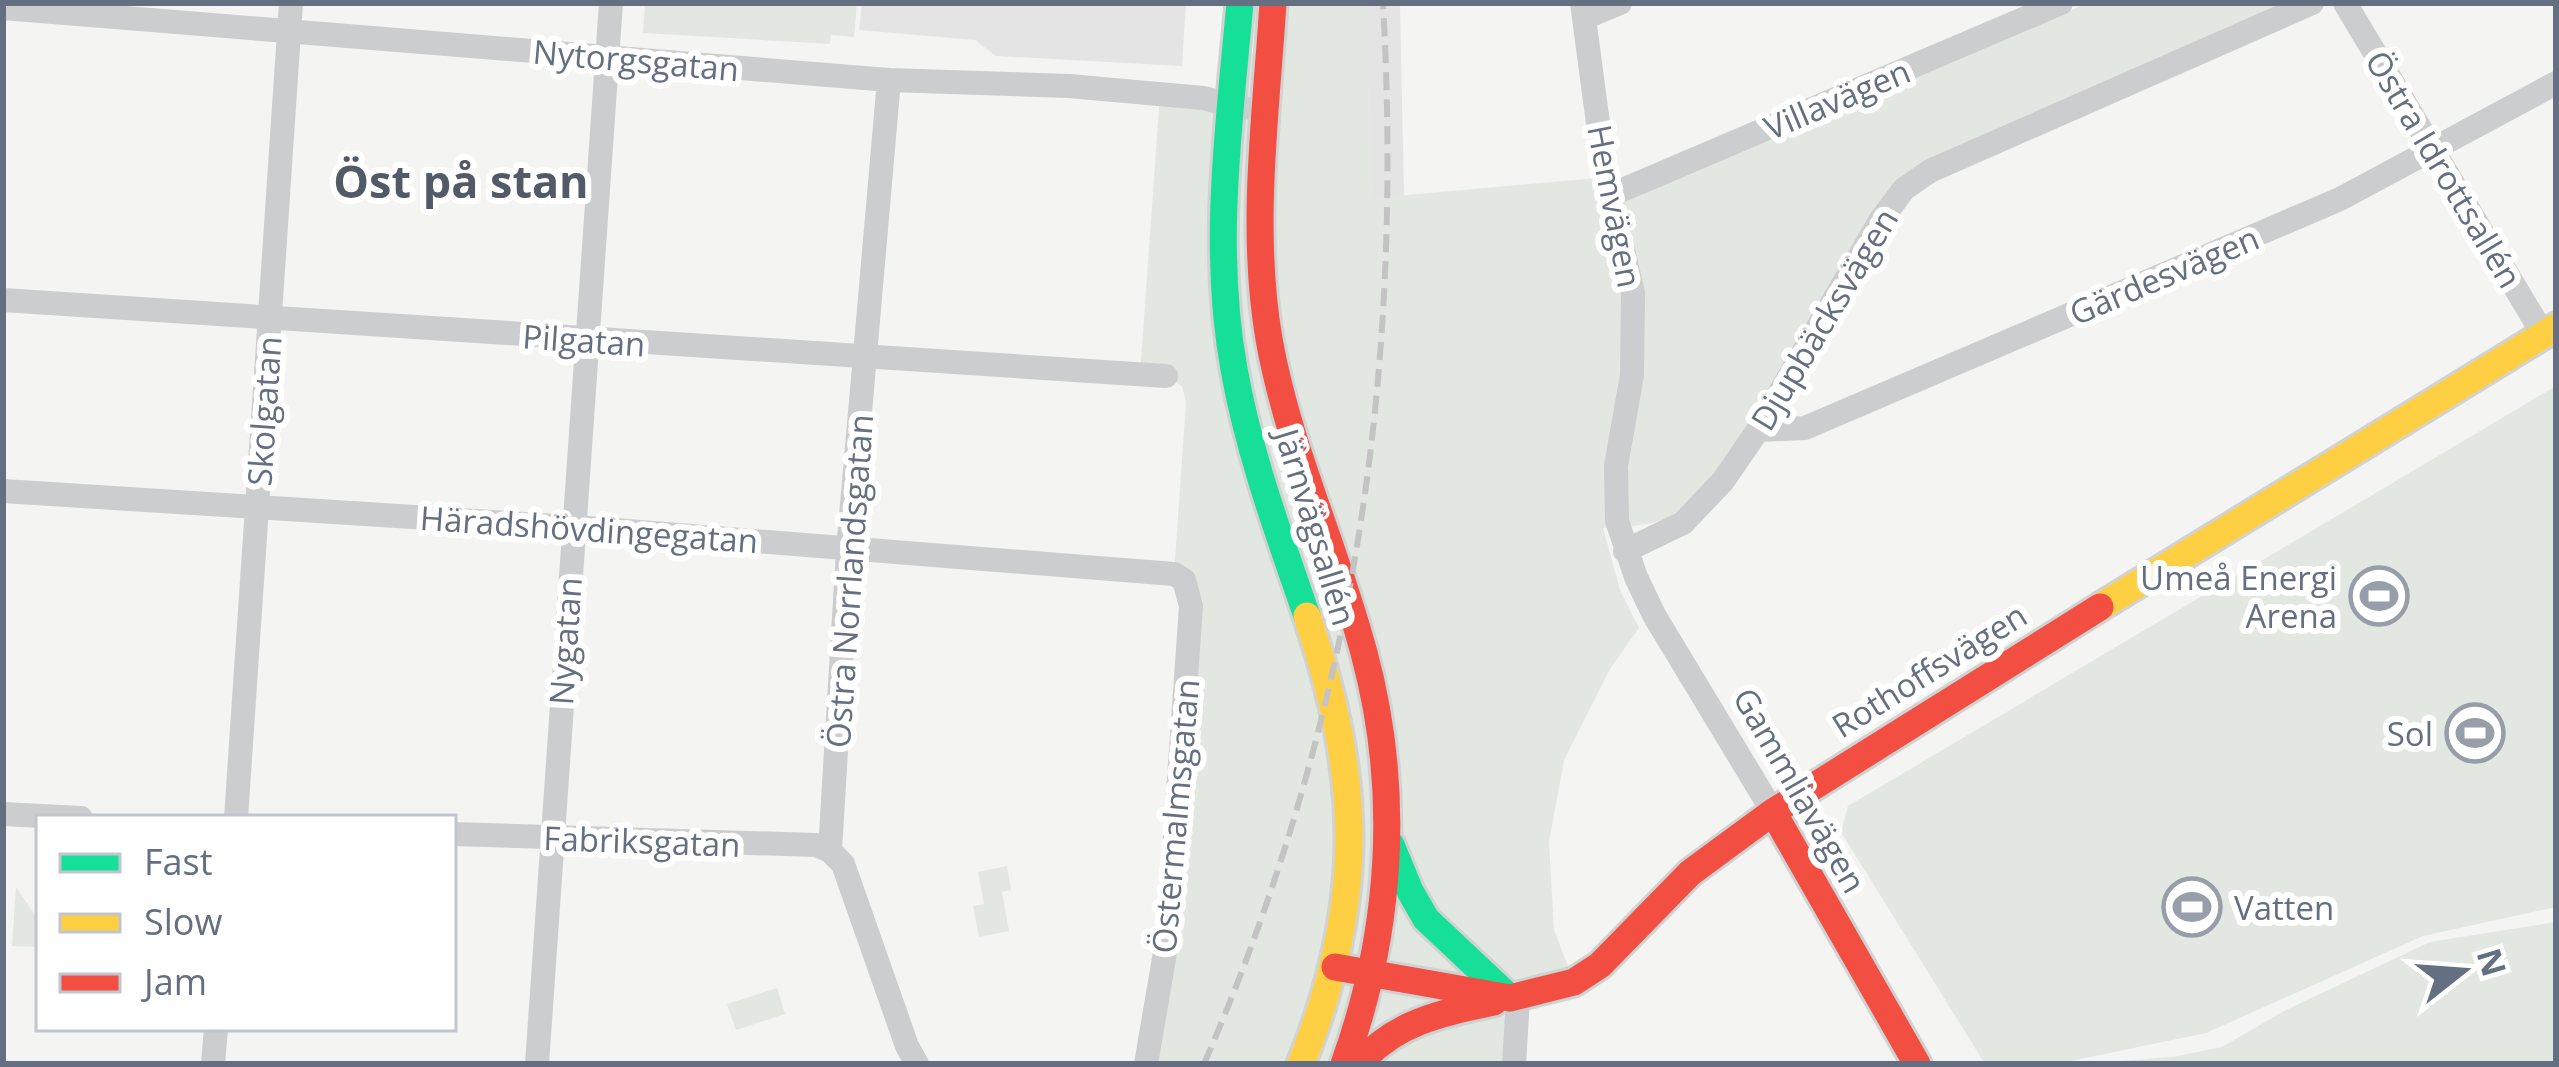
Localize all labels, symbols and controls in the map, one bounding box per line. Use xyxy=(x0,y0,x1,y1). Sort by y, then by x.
street label: Nytorgsgatan xyxy=(531,29,741,91)
street label: Östra Idrottsallén xyxy=(2355,42,2533,296)
street label: Villavägen xyxy=(1757,48,1917,150)
street label: Hemvägen xyxy=(1577,121,1653,291)
district label: Öst på stan xyxy=(333,150,589,211)
street label: Djupbäcksvägen xyxy=(1740,200,1908,438)
street label: Gärdesvägen xyxy=(2062,215,2266,335)
street label: Pilgatan xyxy=(521,313,647,367)
street label: Skolgatan xyxy=(236,335,292,487)
street label: Östra Norrlandsgatan xyxy=(815,413,883,749)
street label: Järnvägsallén xyxy=(1264,420,1367,631)
street label: Häradshövdingegatan xyxy=(418,495,760,563)
place label: Umeå Energi Arena xyxy=(2140,555,2337,638)
sports icon: Umeå Energi Arena xyxy=(2348,565,2410,627)
street label: Nygatan xyxy=(538,576,592,706)
street label: Rothoffsvägen xyxy=(1823,592,2035,748)
street label: Östermalmsgatan xyxy=(1141,677,1209,955)
street label: Gammliavägen xyxy=(1723,679,1877,901)
sports icon: Sol xyxy=(2444,702,2506,764)
place label: Sol xyxy=(2387,711,2433,756)
legend xyxy=(36,815,456,1031)
street label: Fabriksgatan xyxy=(543,815,741,867)
text: Fast xyxy=(144,837,213,886)
sports icon: Vatten xyxy=(2161,876,2223,938)
place label: Vatten xyxy=(2234,885,2334,930)
text: Slow xyxy=(144,897,222,946)
north arrow xyxy=(2403,911,2523,1031)
text: N xyxy=(2467,943,2518,981)
text: Jam xyxy=(141,957,207,1006)

